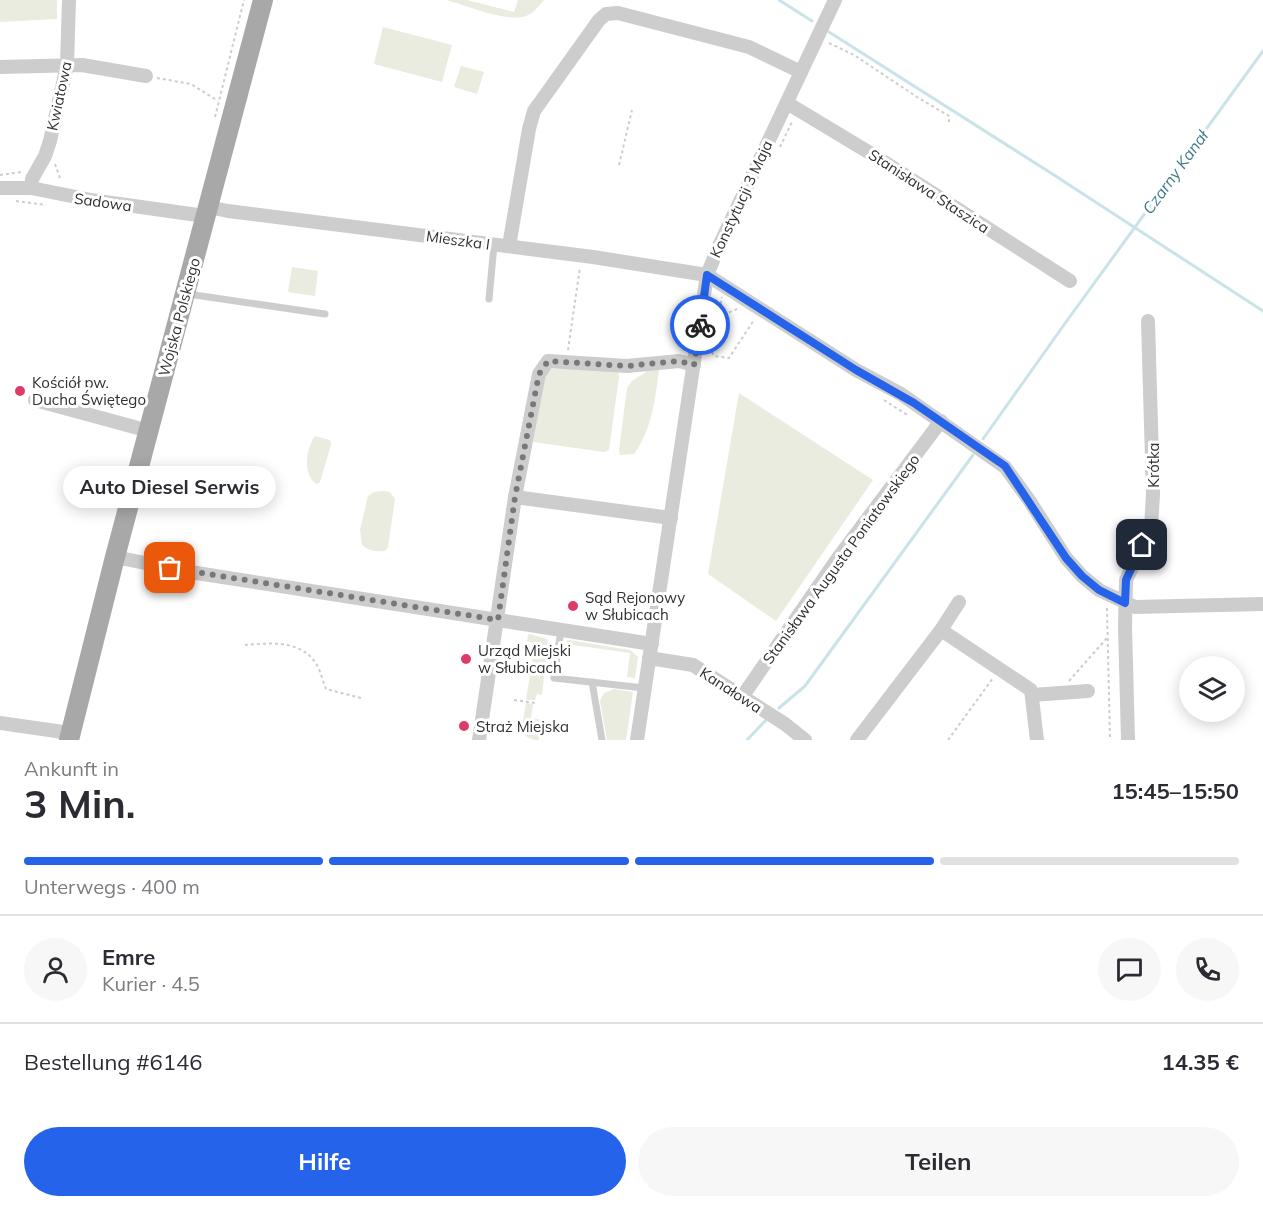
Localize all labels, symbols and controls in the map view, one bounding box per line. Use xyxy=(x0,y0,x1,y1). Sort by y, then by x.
street label: Kwiatowa xyxy=(42,60,76,132)
water label: Czarny Kanał xyxy=(1138,125,1213,218)
street label: Konstytucji 3 Maja xyxy=(706,137,776,261)
street label: Stanisława Staszica xyxy=(865,145,993,237)
street label: Sadowa xyxy=(73,189,133,215)
street label: Mieszka I xyxy=(425,226,491,254)
street label: Wojska Polskiego xyxy=(154,256,204,378)
courier xyxy=(670,295,730,355)
icon: bike xyxy=(684,309,717,342)
place label: Kościół pw. Ducha Świętego xyxy=(32,373,146,409)
marker: Kościół pw. Ducha Świętego xyxy=(13,384,27,398)
street label: Krótka xyxy=(1144,442,1163,488)
street label: Stanisława Augusta Poniatowskiego xyxy=(758,450,924,668)
callout: Auto Diesel Serwis xyxy=(63,466,276,508)
text: Auto Diesel Serwis xyxy=(79,474,260,499)
pin xyxy=(1116,519,1167,570)
icon: home xyxy=(1125,528,1158,561)
pin xyxy=(144,542,195,593)
icon: bag xyxy=(153,551,186,584)
place label: Sąd Rejonowy w Słubicach xyxy=(585,588,685,624)
marker: Sąd Rejonowy w Słubicach xyxy=(566,599,580,613)
place label: Urząd Miejski w Słubicach xyxy=(478,641,571,677)
marker: Urząd Miejski w Słubicach xyxy=(459,652,473,666)
map controls xyxy=(1179,656,1245,722)
button: layers xyxy=(1179,656,1245,722)
street label: Kanałowa xyxy=(696,663,766,717)
place label: Straż Miejska xyxy=(476,717,569,736)
marker: Straż Miejska xyxy=(457,719,471,733)
text: Ankunft in xyxy=(24,756,119,781)
text: 15:45–15:50 xyxy=(1111,777,1239,805)
text: 3 Min. xyxy=(24,779,135,828)
text: Unterwegs · 400 m xyxy=(24,874,200,899)
button: person xyxy=(24,938,87,1001)
button: chat xyxy=(1098,938,1161,1001)
button: phone xyxy=(1176,938,1239,1001)
text: Emre xyxy=(102,943,155,971)
text: Kurier · 4.5 xyxy=(102,971,200,996)
text: Bestellung #6146 xyxy=(24,1048,202,1076)
text: 14.35 € xyxy=(1162,1048,1239,1076)
button: Hilfe xyxy=(24,1127,626,1196)
button: Teilen xyxy=(638,1127,1239,1196)

